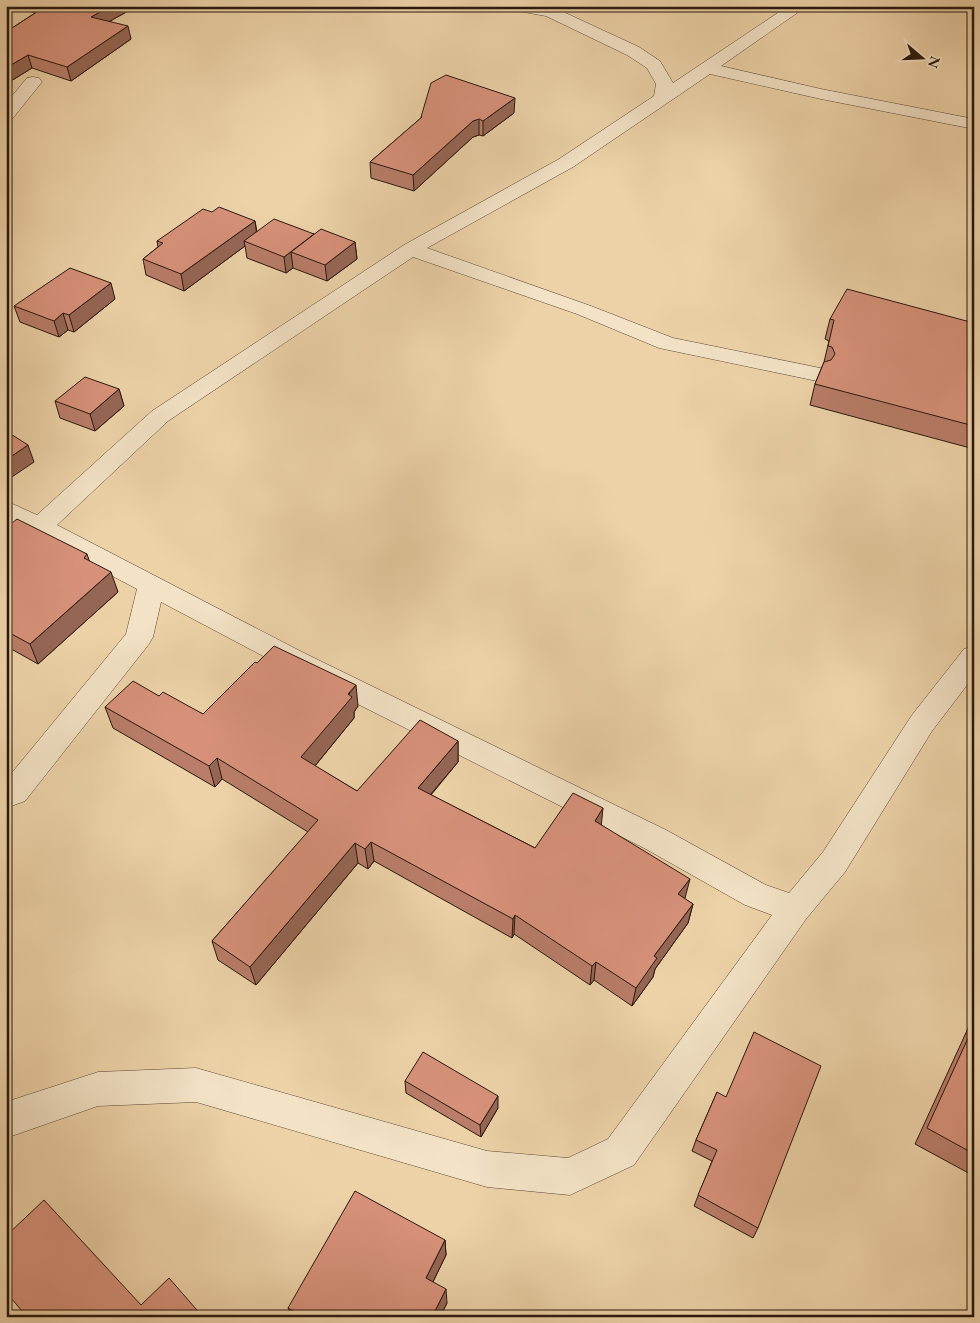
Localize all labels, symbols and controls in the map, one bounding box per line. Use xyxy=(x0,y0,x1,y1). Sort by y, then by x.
north arrow xyxy=(898,32,948,82)
text: N xyxy=(924,54,945,71)

